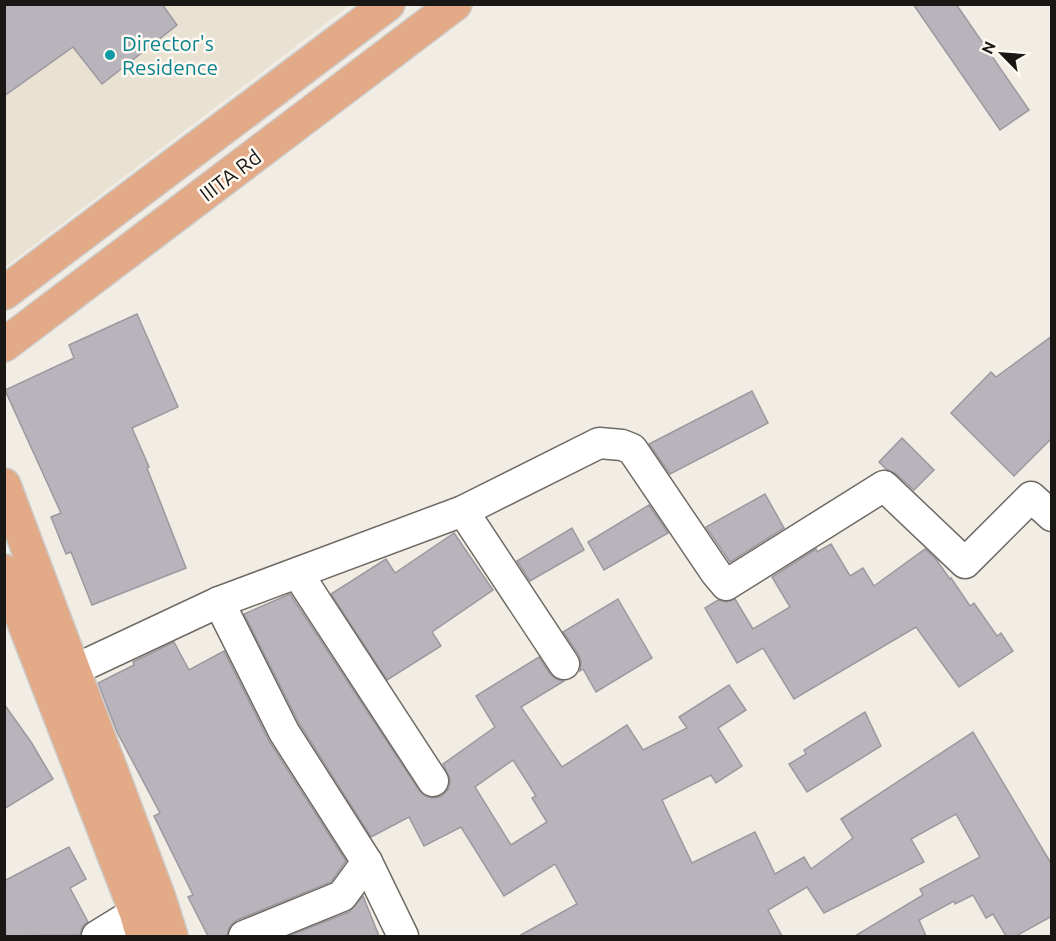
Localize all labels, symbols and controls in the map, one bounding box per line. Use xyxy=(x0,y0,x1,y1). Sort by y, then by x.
north arrow xyxy=(972,24,1032,84)
place label: Director's Residence xyxy=(122,31,218,79)
text: N xyxy=(978,38,999,57)
marker: Director's Residence xyxy=(103,48,117,62)
street label: IIITA Rd xyxy=(195,144,265,206)

